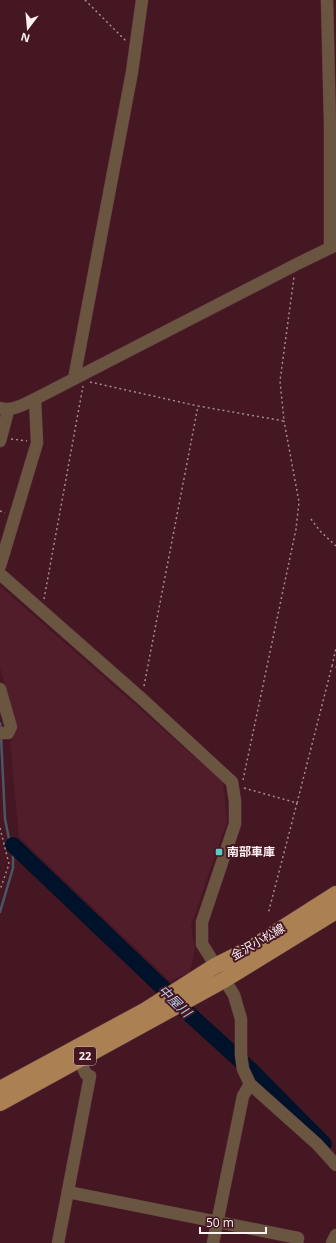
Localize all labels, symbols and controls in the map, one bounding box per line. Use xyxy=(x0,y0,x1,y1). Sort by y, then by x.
north arrow xyxy=(8,8,48,48)
text: N xyxy=(19,30,31,47)
place label: 南部車庫 xyxy=(227,843,275,860)
marker: 南部車庫 xyxy=(214,847,224,857)
street label: 金沢小松線 xyxy=(228,919,288,964)
water label: 中屋川 xyxy=(155,981,197,1022)
road number: 22 xyxy=(74,1047,96,1065)
scale bar xyxy=(200,1209,266,1235)
text: 50 m xyxy=(206,1214,234,1231)

